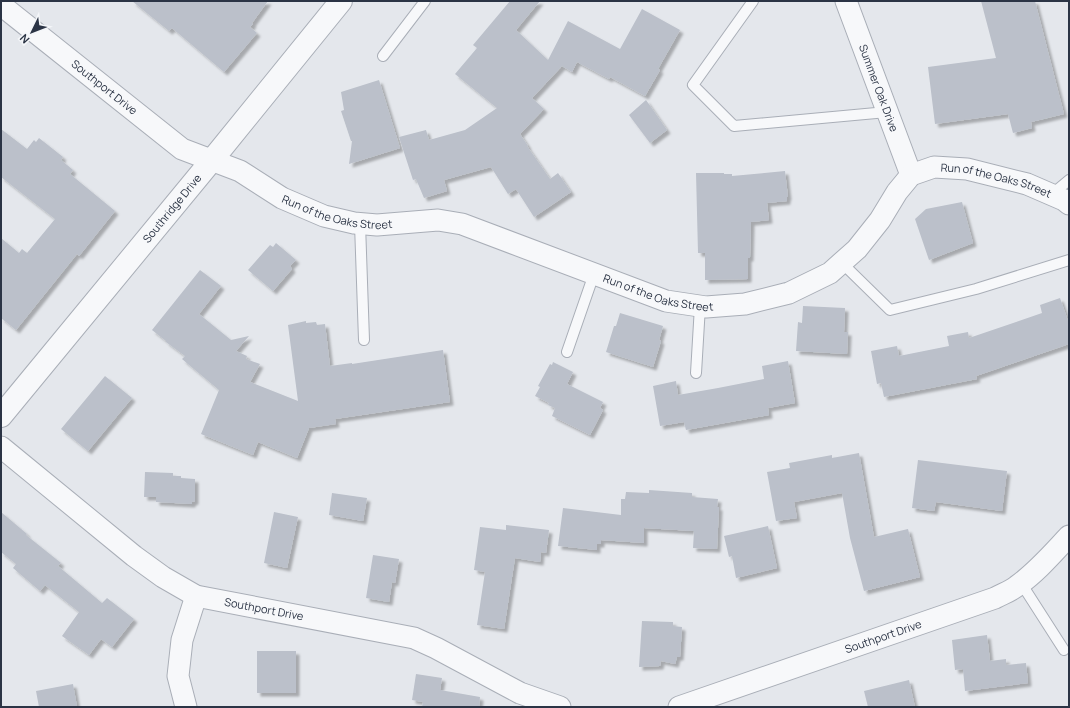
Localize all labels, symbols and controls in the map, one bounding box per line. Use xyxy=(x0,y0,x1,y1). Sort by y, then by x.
north arrow xyxy=(12,12,52,52)
text: N xyxy=(16,31,33,47)
street label: Summer Oak Drive xyxy=(856,42,902,134)
street label: Southport Drive xyxy=(69,56,141,118)
street label: Run of the Oaks Street xyxy=(940,159,1054,201)
street label: Southridge Drive xyxy=(139,170,205,246)
street label: Run of the Oaks Street xyxy=(280,191,393,232)
street label: Run of the Oaks Street xyxy=(601,270,714,314)
street label: Southport Drive xyxy=(223,594,305,624)
street label: Southport Drive xyxy=(843,616,924,656)

